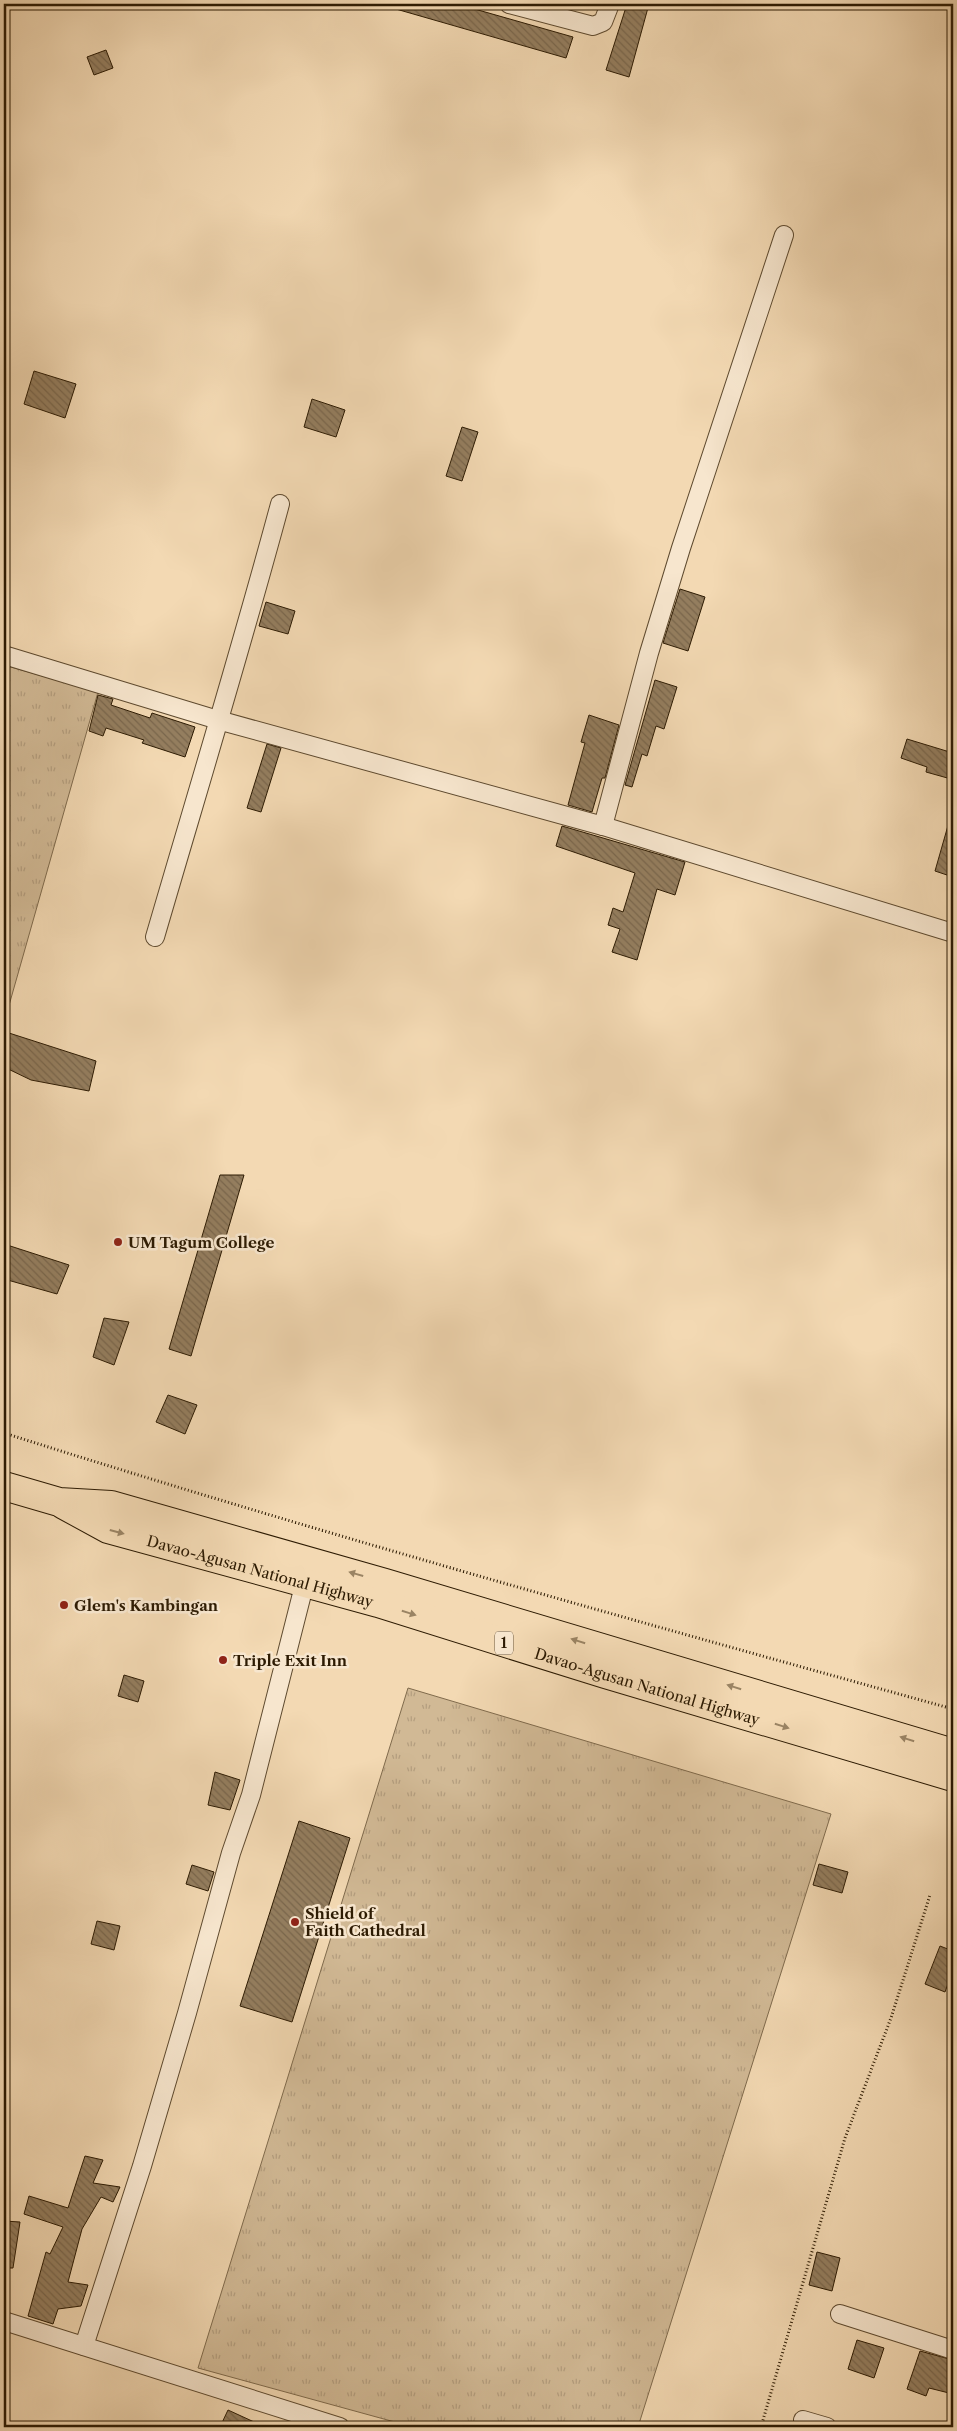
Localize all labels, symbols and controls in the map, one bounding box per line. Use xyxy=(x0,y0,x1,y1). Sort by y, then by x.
place label: UM Tagum College xyxy=(128,1233,275,1252)
marker: UM Tagum College xyxy=(112,1236,124,1248)
one-way arrow xyxy=(110,1528,125,1536)
street label: Davao-Agusan National Highway xyxy=(145,1531,376,1611)
one-way arrow xyxy=(348,1570,363,1578)
place label: Glem's Kambingan xyxy=(74,1596,219,1615)
marker: Glem's Kambingan xyxy=(58,1599,70,1611)
one-way arrow xyxy=(401,1610,416,1617)
road number: 1 xyxy=(495,1632,513,1655)
one-way arrow xyxy=(571,1636,586,1644)
street label: Davao-Agusan National Highway xyxy=(532,1643,763,1729)
place label: Triple Exit Inn xyxy=(233,1651,348,1670)
marker: Triple Exit Inn xyxy=(217,1654,229,1666)
one-way arrow xyxy=(727,1683,742,1691)
one-way arrow xyxy=(774,1723,789,1731)
one-way arrow xyxy=(899,1735,914,1742)
place label: Shield of Faith Cathedral xyxy=(305,1904,426,1940)
marker: Shield of Faith Cathedral xyxy=(289,1916,301,1928)

